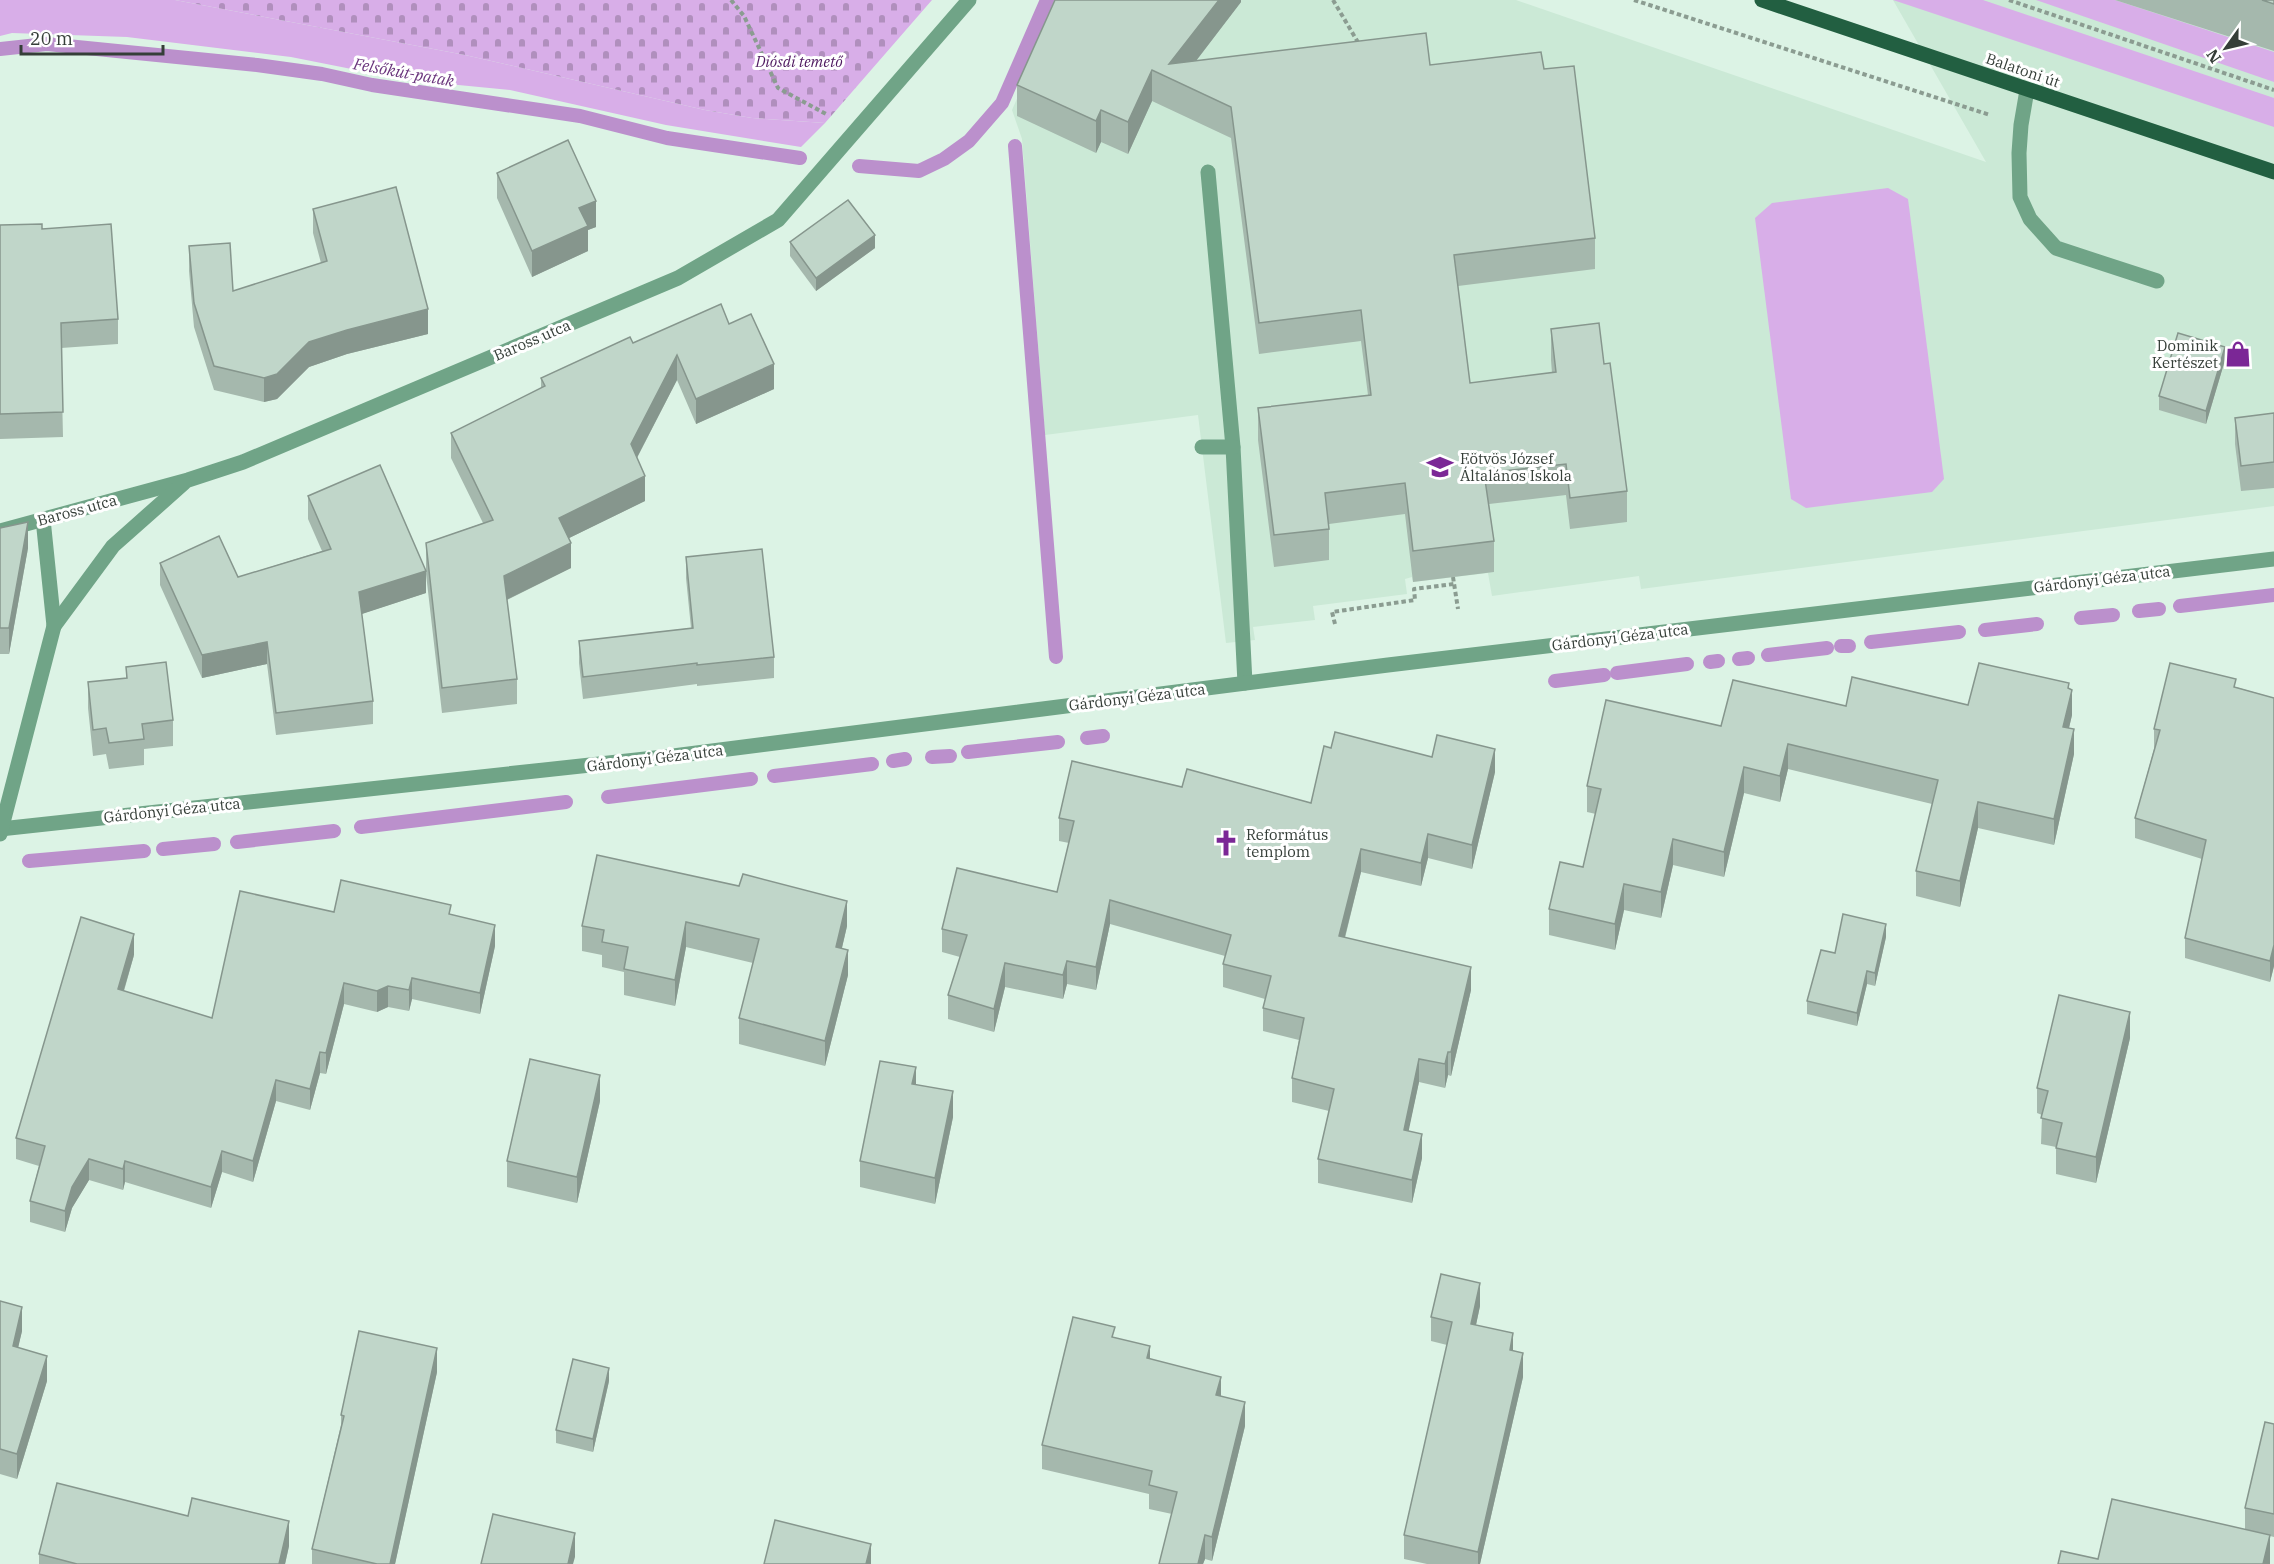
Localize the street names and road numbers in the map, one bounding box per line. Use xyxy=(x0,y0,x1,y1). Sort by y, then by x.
street label: Balatoni út xyxy=(1984,48,2062,92)
street label: Baross utca xyxy=(491,315,573,365)
street label: Baross utca xyxy=(35,490,119,530)
street label: Gárdonyi Géza utca xyxy=(2033,561,2171,597)
street label: Gárdonyi Géza utca xyxy=(1551,619,1689,655)
street label: Gárdonyi Géza utca xyxy=(1068,679,1206,715)
street label: Gárdonyi Géza utca xyxy=(586,740,724,776)
street label: Gárdonyi Géza utca xyxy=(103,793,241,827)

